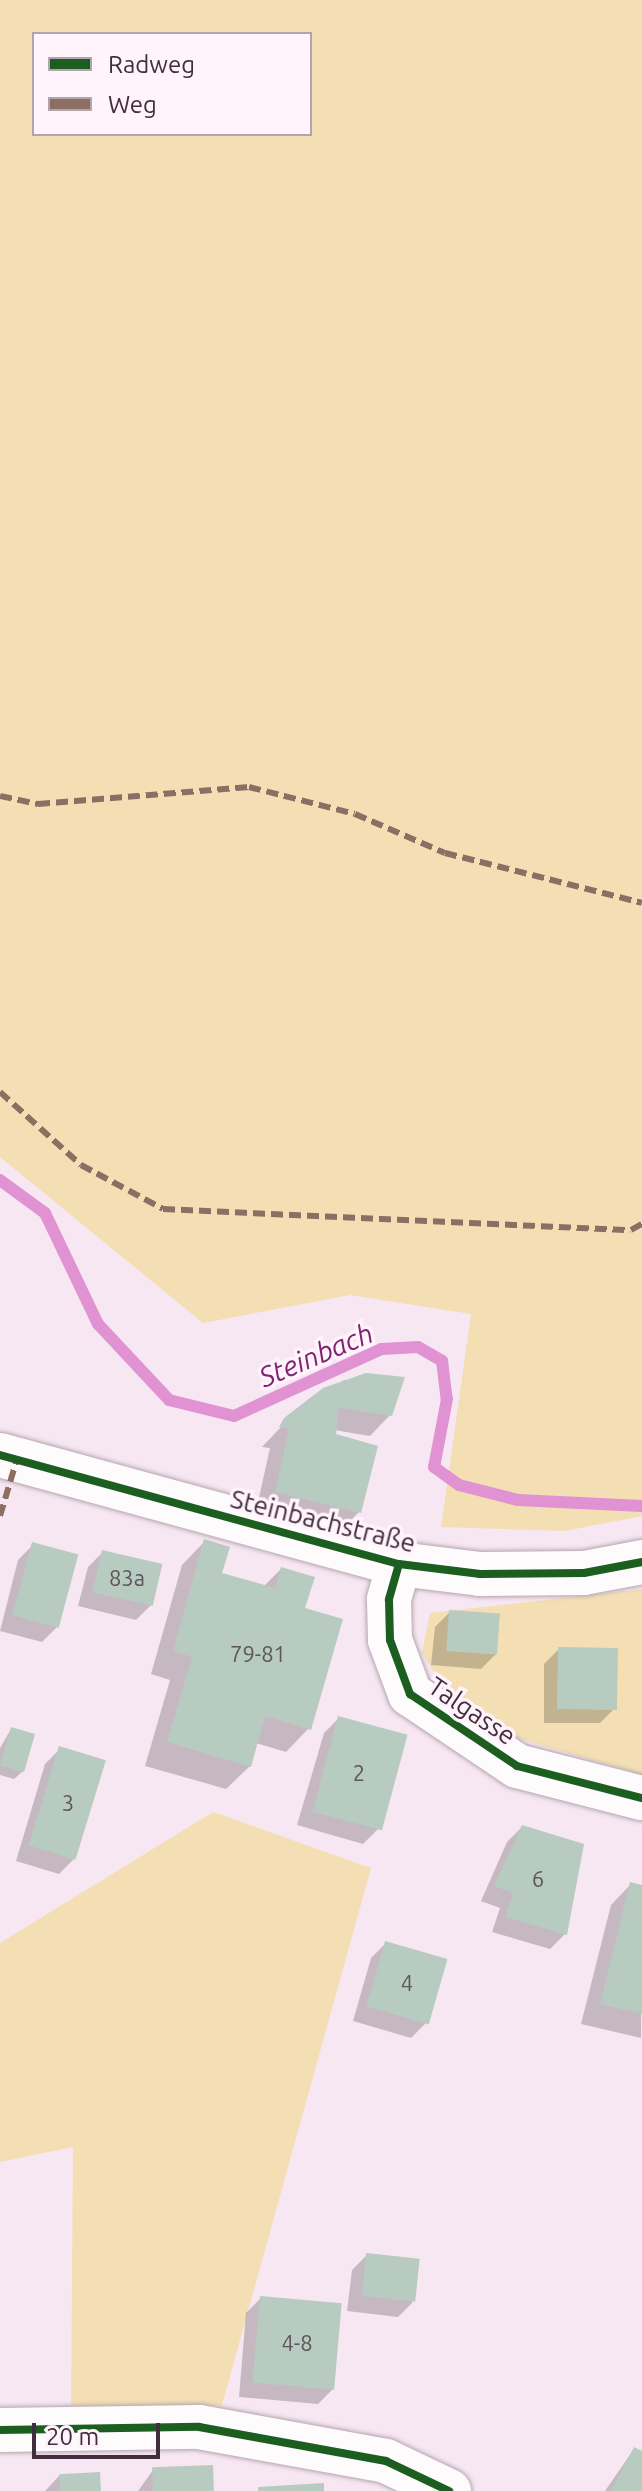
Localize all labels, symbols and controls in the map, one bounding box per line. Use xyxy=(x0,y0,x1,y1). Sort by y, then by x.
legend xyxy=(32,32,312,136)
text: Radweg xyxy=(108,51,195,78)
text: Weg xyxy=(108,91,157,118)
water label: Steinbach xyxy=(254,1316,378,1394)
street label: Steinbachstraße xyxy=(227,1483,419,1559)
house number: 83a xyxy=(109,1565,145,1591)
house number: 79-81 xyxy=(230,1641,286,1667)
street label: Talgasse xyxy=(422,1670,522,1752)
house number: 2 xyxy=(353,1760,365,1786)
house number: 3 xyxy=(62,1790,74,1816)
house number: 6 xyxy=(532,1866,544,1892)
house number: 4 xyxy=(401,1970,413,1996)
house number: 4-8 xyxy=(281,2330,313,2356)
scale bar xyxy=(36,2407,164,2457)
text: 20 m xyxy=(46,2423,99,2450)

